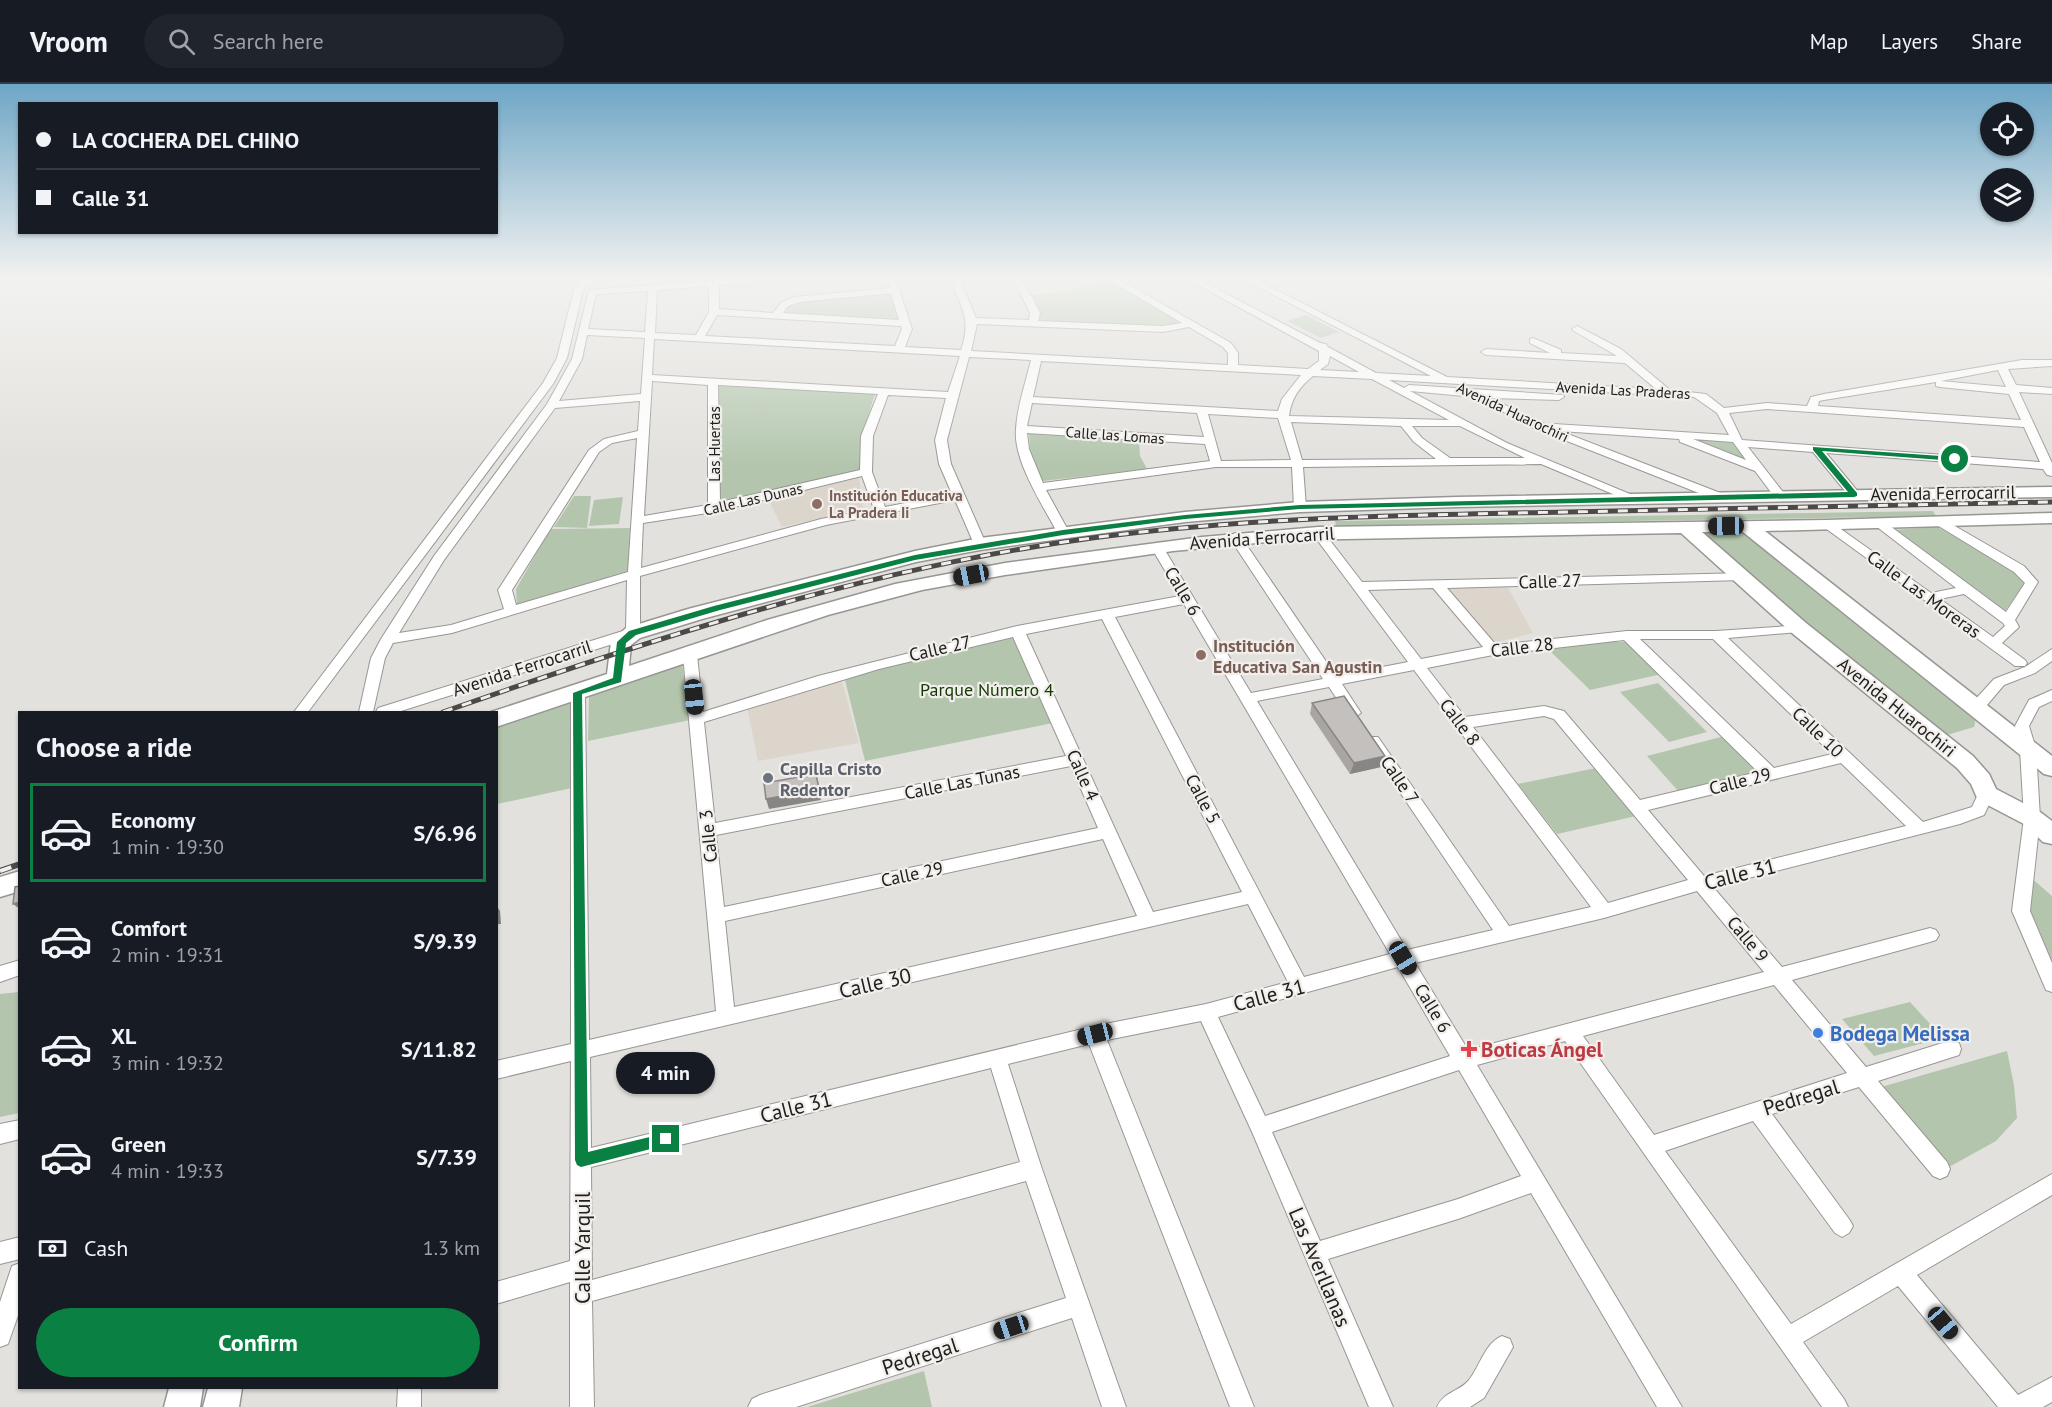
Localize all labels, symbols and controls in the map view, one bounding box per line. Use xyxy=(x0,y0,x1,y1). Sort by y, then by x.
search box xyxy=(144,14,564,68)
text: Vroom xyxy=(30,23,108,60)
icon: search xyxy=(165,25,198,58)
text: Search here xyxy=(213,27,324,55)
text: Map xyxy=(1810,28,1848,55)
text: Layers xyxy=(1881,28,1938,55)
text: Share xyxy=(1971,28,2022,55)
map controls xyxy=(1980,102,2034,222)
button: locate xyxy=(1980,102,2034,156)
text: LA COCHERA DEL CHINO xyxy=(72,126,299,154)
button: layers xyxy=(1980,168,2034,222)
text: Calle 31 xyxy=(72,184,150,212)
street label: Avenida Las Praderas xyxy=(1555,377,1691,403)
street label: Avenida Huarochiri xyxy=(1454,378,1572,446)
street label: Las Huertas xyxy=(705,406,724,482)
street label: Calle las Lomas xyxy=(1065,422,1165,448)
route start xyxy=(1941,445,1968,472)
street label: Calle Las Dunas xyxy=(702,478,804,520)
street label: Avenida Ferrocarril xyxy=(1870,480,2017,506)
place label: Institución Educativa La Pradera Ii xyxy=(829,486,963,522)
marker: Institución Educativa La Pradera Ii xyxy=(810,497,824,511)
car xyxy=(1708,517,1744,535)
street label: Avenida Ferrocarril xyxy=(1189,521,1336,555)
street label: Calle Las Moreras xyxy=(1862,545,1986,643)
street label: Calle 6 xyxy=(1159,562,1207,620)
car xyxy=(952,563,990,587)
street label: Calle 27 xyxy=(1518,568,1582,594)
street label: Calle 27 xyxy=(907,630,973,666)
street label: Calle 28 xyxy=(1489,632,1555,662)
street label: Avenida Ferrocarril xyxy=(449,634,595,701)
place label: Institución Educativa San Agustin xyxy=(1213,634,1382,678)
marker: Institución Educativa San Agustin xyxy=(1194,648,1208,662)
street label: Avenida Huarochiri xyxy=(1833,652,1961,762)
car xyxy=(683,678,705,716)
park label: Parque Número 4 xyxy=(920,678,1054,701)
street label: Calle 8 xyxy=(1435,694,1485,750)
street label: Calle 10 xyxy=(1787,702,1849,762)
text: Choose a ride xyxy=(36,730,192,764)
street label: Calle 4 xyxy=(1062,746,1104,804)
street label: Calle 7 xyxy=(1376,752,1424,808)
place label: Capilla Cristo Redentor xyxy=(780,757,882,801)
street label: Calle Las Tunas xyxy=(902,760,1022,804)
street label: Calle 29 xyxy=(1707,762,1773,800)
street label: Calle 5 xyxy=(1180,770,1226,828)
marker: Capilla Cristo Redentor xyxy=(761,771,775,785)
icon: car xyxy=(39,806,93,860)
text: Economy xyxy=(111,806,195,834)
street label: Calle 3 xyxy=(694,808,722,864)
text: S/6.96 xyxy=(414,819,477,847)
text: 1 min · 19:30 xyxy=(111,834,224,860)
street label: Calle 31 xyxy=(1701,852,1779,896)
street label: Calle 29 xyxy=(879,856,945,892)
street label: Calle 9 xyxy=(1722,911,1774,967)
icon: car xyxy=(39,914,93,968)
text: Comfort xyxy=(111,914,187,942)
text: S/9.39 xyxy=(414,927,477,955)
car xyxy=(1386,938,1420,978)
text: 2 min · 19:31 xyxy=(111,942,224,968)
street label: Calle 30 xyxy=(836,962,914,1004)
street label: Calle 31 xyxy=(1230,972,1308,1018)
street label: Calle 6 xyxy=(1409,979,1457,1037)
place label: Bodega Melissa xyxy=(1830,1020,1970,1047)
car xyxy=(1075,1021,1115,1047)
icon: car xyxy=(39,1022,93,1076)
text: XL xyxy=(111,1022,136,1050)
marker: Bodega Melissa xyxy=(1811,1026,1825,1040)
text: S/11.82 xyxy=(401,1035,477,1063)
place label: Boticas Ángel xyxy=(1481,1036,1604,1063)
marker: Boticas Ángel xyxy=(1462,1042,1476,1056)
text: 3 min · 19:32 xyxy=(111,1050,224,1076)
callout: 4 min xyxy=(616,1052,716,1094)
text: 4 min xyxy=(641,1060,690,1086)
street label: Pedregal xyxy=(1760,1073,1842,1121)
street label: Calle 31 xyxy=(757,1085,835,1129)
route end xyxy=(652,1125,679,1152)
icon: car xyxy=(39,1130,93,1184)
text: Green xyxy=(111,1130,166,1158)
text: S/7.39 xyxy=(416,1143,477,1171)
text: 4 min · 19:33 xyxy=(111,1158,224,1184)
street label: Calle Yarquil xyxy=(569,1192,596,1304)
street label: Las Averllanas xyxy=(1283,1203,1357,1331)
icon: cash xyxy=(36,1232,69,1265)
text: Cash xyxy=(84,1234,128,1262)
text: 1.3 km xyxy=(423,1235,480,1261)
car xyxy=(1925,1303,1961,1343)
button: Confirm xyxy=(36,1308,480,1377)
car xyxy=(991,1313,1031,1341)
street label: Pedregal xyxy=(879,1331,961,1381)

